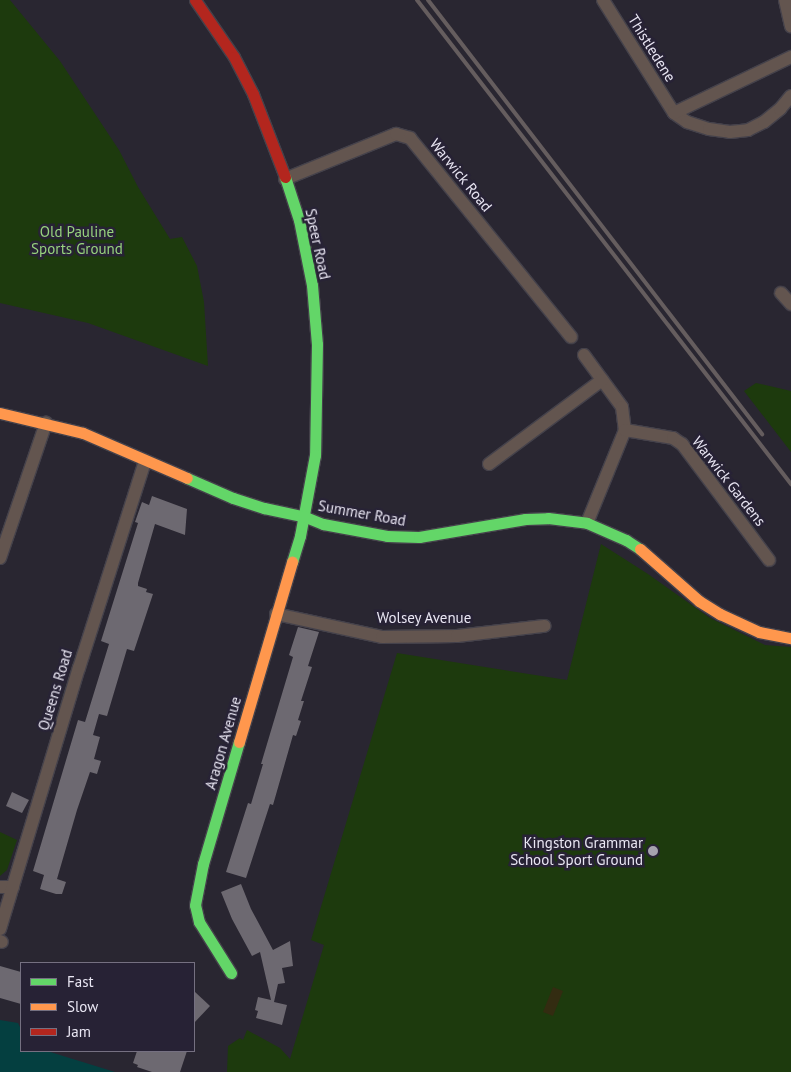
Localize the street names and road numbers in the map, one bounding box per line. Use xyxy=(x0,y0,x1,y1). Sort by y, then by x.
street label: Thistledene xyxy=(624,11,680,85)
street label: Warwick Road xyxy=(426,135,496,215)
street label: Speer Road xyxy=(302,207,334,281)
street label: Warwick Gardens xyxy=(688,432,770,530)
street label: Summer Road xyxy=(317,496,407,530)
street label: Wolsey Avenue xyxy=(376,609,472,627)
street label: Queens Road xyxy=(34,647,76,733)
street label: Aragon Avenue xyxy=(201,694,245,792)

